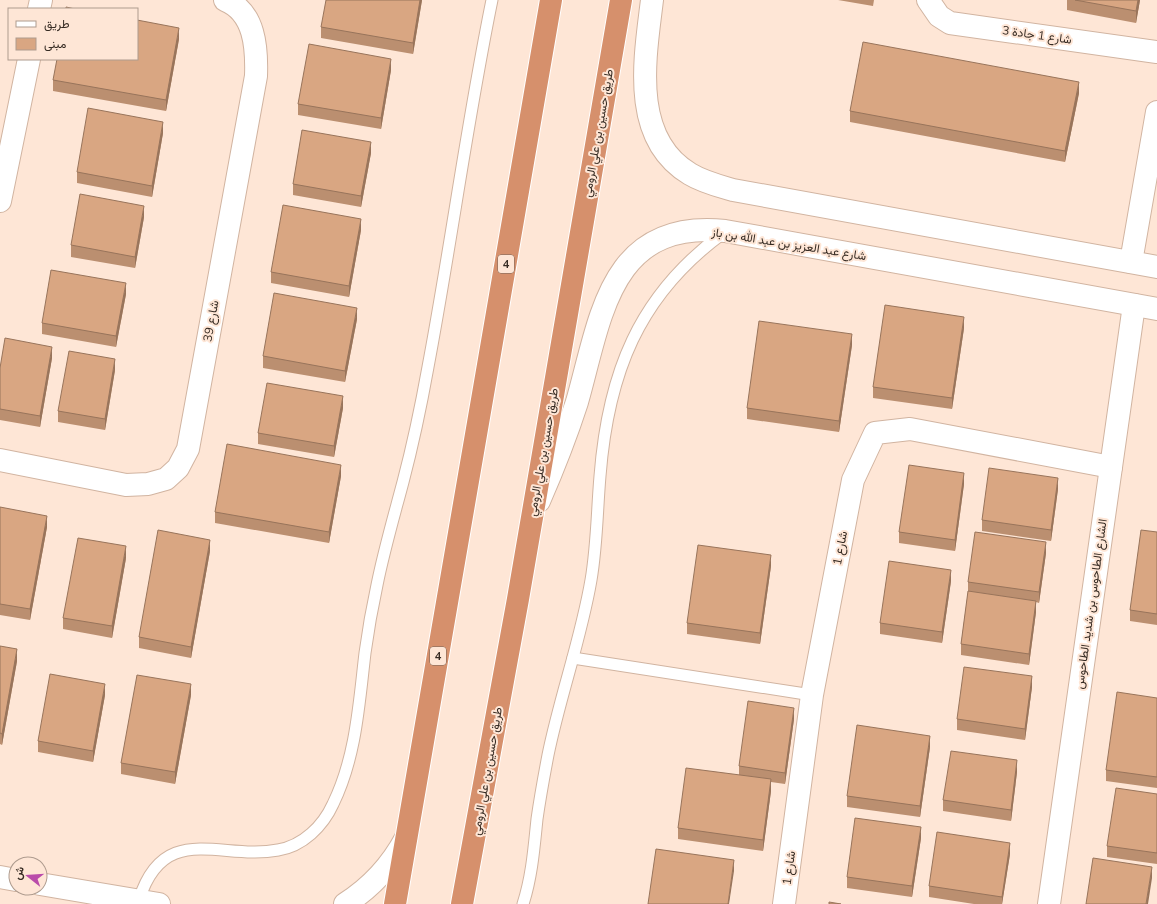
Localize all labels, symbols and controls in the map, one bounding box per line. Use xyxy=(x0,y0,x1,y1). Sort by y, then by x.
legend xyxy=(8,8,138,60)
text: طريق xyxy=(44,16,70,32)
street label: شارع 1 جادة 3 xyxy=(1001,22,1073,49)
text: مبنى xyxy=(44,36,66,52)
street label: طريق حسين بن علي الرومي xyxy=(579,67,619,199)
street label: شارع عبد العزيز بن عبد الله بن باز xyxy=(709,224,867,265)
road number: 4 xyxy=(498,255,514,273)
street label: شارع 39 xyxy=(200,299,223,343)
street label: طريق حسين بن علي الرومي xyxy=(524,386,564,518)
street label: الشارع الطاحوس بن شديد الطاحوس xyxy=(1071,518,1112,690)
street label: شارع 1 xyxy=(829,530,852,567)
road number: 4 xyxy=(430,647,446,665)
street label: طريق حسين بن علي الرومي xyxy=(468,705,508,837)
street label: شارع 1 xyxy=(779,850,800,886)
north arrow xyxy=(8,856,48,896)
text: ش xyxy=(10,865,28,882)

